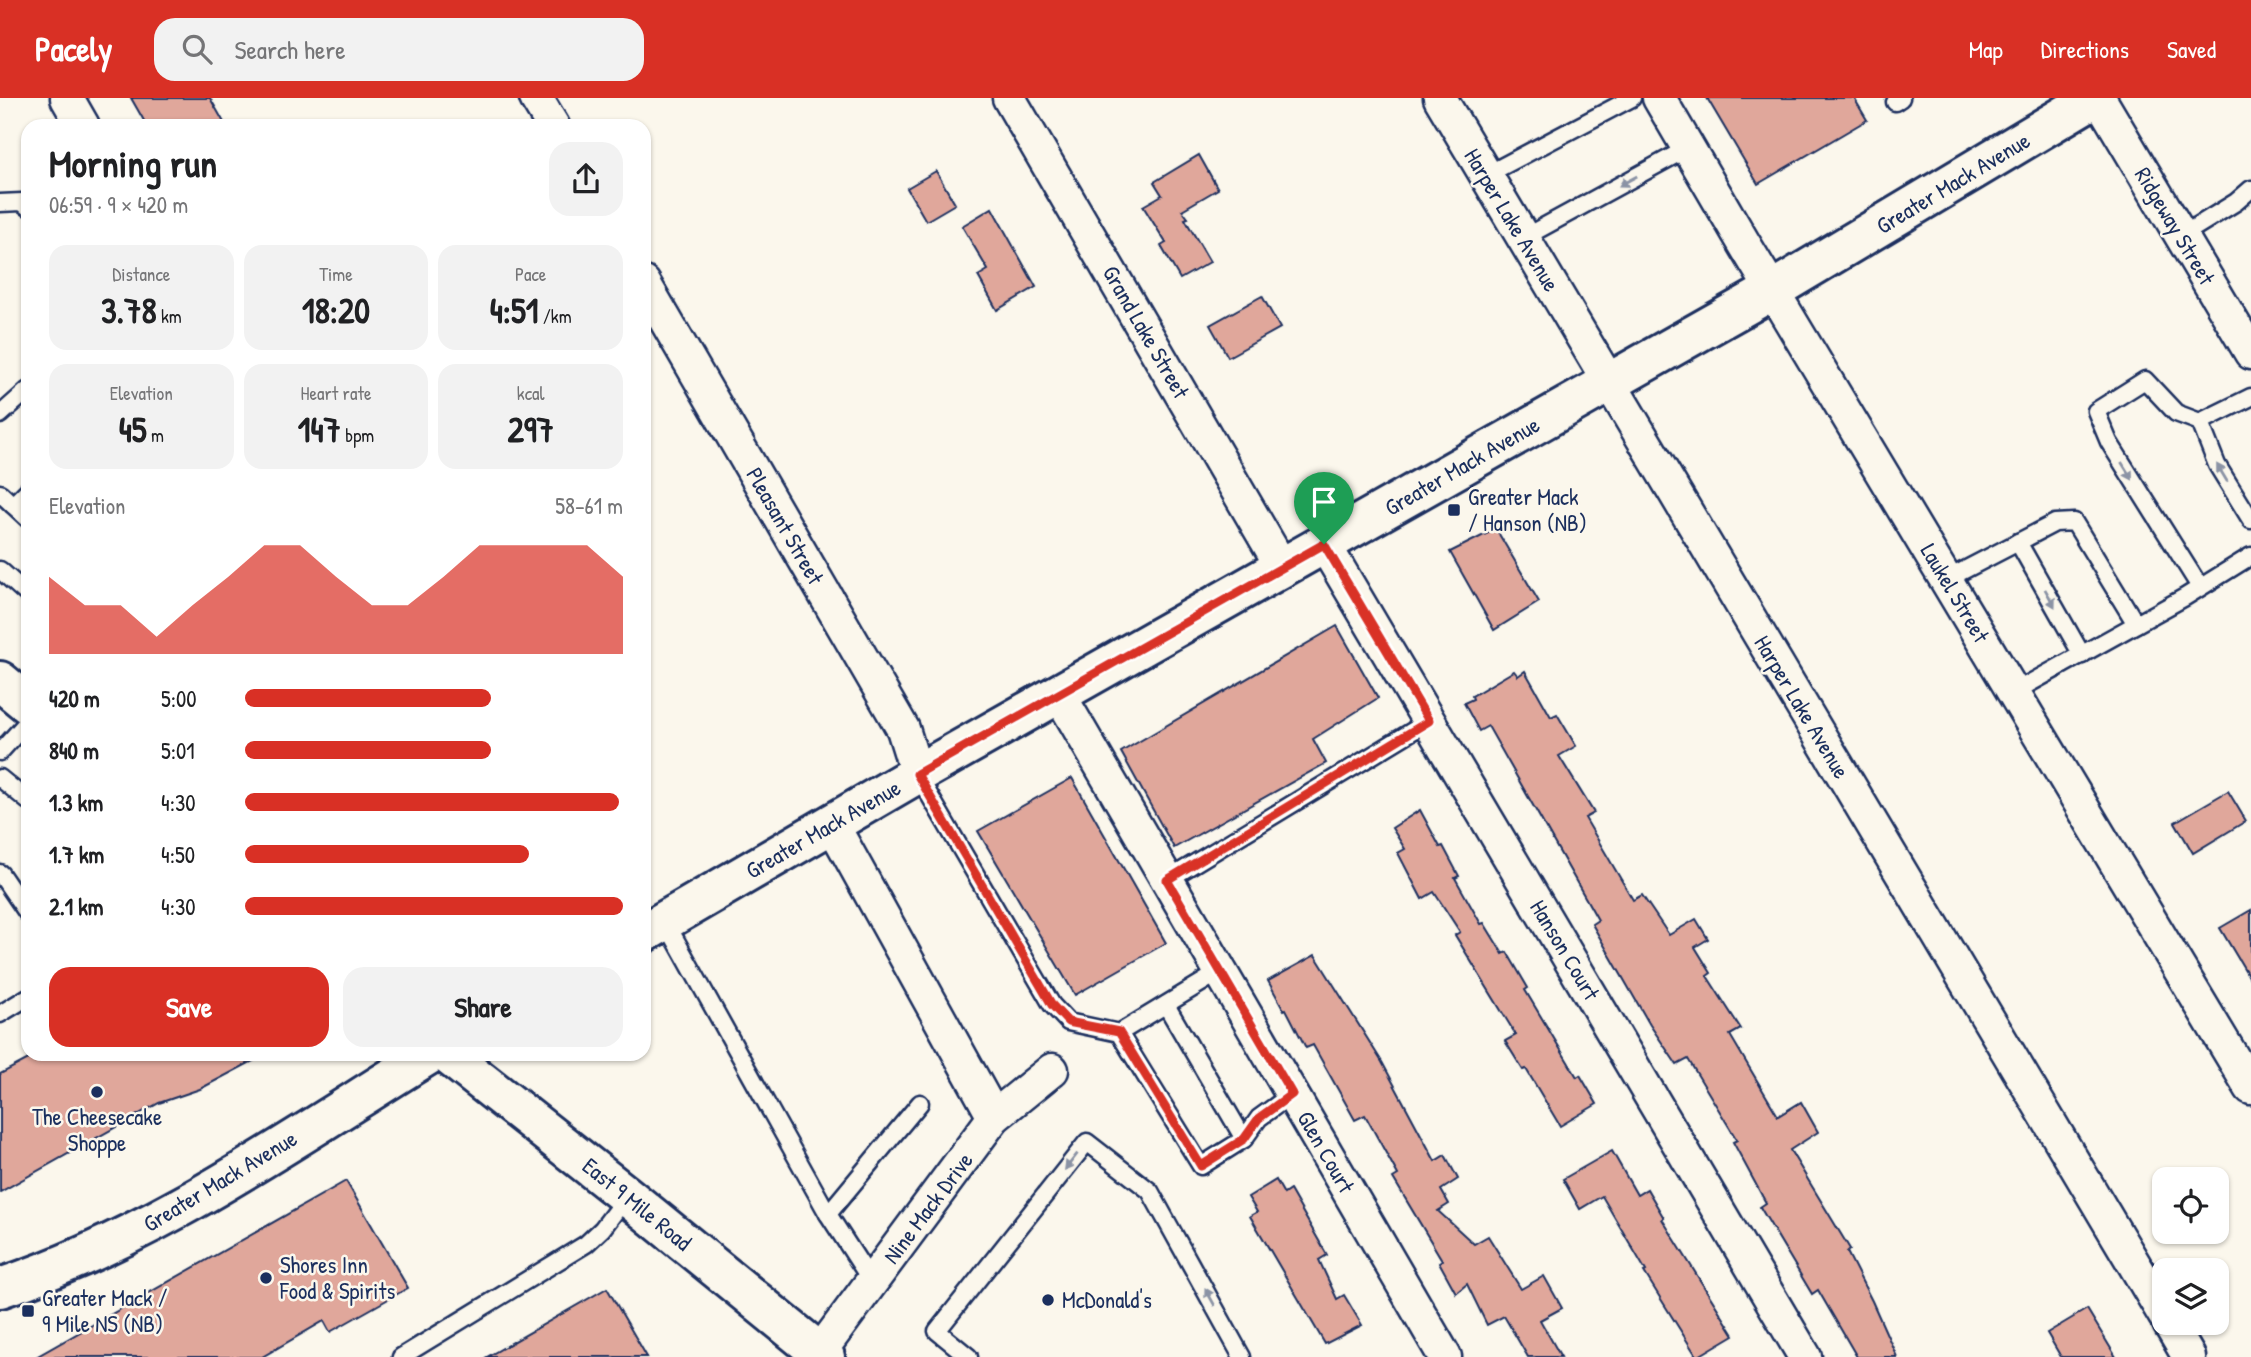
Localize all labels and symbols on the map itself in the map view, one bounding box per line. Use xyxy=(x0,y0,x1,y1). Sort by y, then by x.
street label: Greater Mack Avenue xyxy=(1870,124,2035,241)
street label: Harper Lake Avenue xyxy=(1458,142,1567,297)
street label: Ridgeway Street xyxy=(2128,161,2223,291)
one-way arrow xyxy=(1619,175,1638,187)
street label: Grand Lake Street xyxy=(1096,260,1198,405)
street label: Greater Mack Avenue xyxy=(1379,409,1545,523)
street label: Pleasant Street xyxy=(739,462,832,591)
one-way arrow xyxy=(2121,462,2134,481)
one-way arrow xyxy=(2216,463,2228,482)
pin xyxy=(1294,472,1354,544)
place label: Greater Mack / Hanson (NB) xyxy=(1468,481,1587,538)
marker: Greater Mack / Hanson (NB) xyxy=(1446,502,1462,518)
street label: Laukel Street xyxy=(1914,537,1998,649)
one-way arrow xyxy=(2044,589,2056,608)
street label: Harper Lake Avenue xyxy=(1748,629,1857,784)
street label: Greater Mack Avenue xyxy=(740,772,906,886)
street label: Hanson Court xyxy=(1523,894,1608,1007)
marker: The Cheesecake Shoppe xyxy=(89,1084,105,1100)
place label: The Cheesecake Shoppe xyxy=(32,1101,162,1158)
street label: Glen Court xyxy=(1291,1105,1363,1199)
street label: Greater Mack Avenue xyxy=(137,1122,302,1239)
street label: Nine Mack Drive xyxy=(876,1146,980,1270)
street label: East 9 Mile Road xyxy=(576,1150,698,1257)
one-way arrow xyxy=(1064,1153,1078,1171)
place label: Shores Inn Food & Spirits xyxy=(279,1249,395,1306)
marker: Shores Inn Food & Spirits xyxy=(258,1270,274,1286)
place label: Greater Mack / 9 Mile NS (NB) xyxy=(42,1282,168,1339)
place label: McDonald's xyxy=(1062,1284,1152,1315)
one-way arrow xyxy=(1204,1287,1216,1307)
marker: McDonald's xyxy=(1040,1292,1056,1308)
marker: Greater Mack / 9 Mile NS (NB) xyxy=(20,1303,36,1319)

